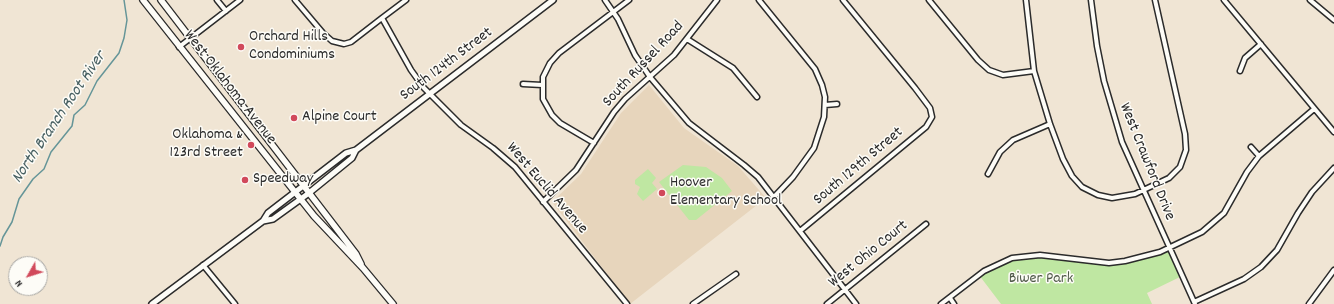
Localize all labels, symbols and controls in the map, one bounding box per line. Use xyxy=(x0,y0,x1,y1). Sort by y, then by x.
street label: South Russel Road xyxy=(599,18,689,112)
street label: South 124th Street xyxy=(397,24,497,106)
street label: West Oklahoma Avenue xyxy=(178,27,280,149)
place label: Orchard Hills Condominiums xyxy=(249,28,335,66)
marker: Orchard Hills Condominiums xyxy=(236,42,246,52)
water label: North Branch Root River xyxy=(8,48,112,188)
street label: West Crawford Drive xyxy=(1114,101,1178,223)
place label: Alpine Court xyxy=(302,108,377,128)
marker: Alpine Court xyxy=(289,113,299,123)
street label: South 129th Street xyxy=(810,124,908,210)
place label: Oklahoma & 123rd Street xyxy=(169,126,243,164)
street label: West Euclid Avenue xyxy=(501,139,591,239)
marker: Oklahoma & 123rd Street xyxy=(246,140,256,150)
place label: Speedway xyxy=(253,170,313,190)
place label: Hoover Elementary School xyxy=(670,174,782,212)
marker: Speedway xyxy=(240,175,250,185)
marker: Hoover Elementary School xyxy=(657,188,667,198)
street label: West Ohio Court xyxy=(825,217,913,293)
north arrow xyxy=(8,256,48,296)
park label: Biwer Park xyxy=(1009,270,1073,290)
text: N xyxy=(12,276,27,290)

